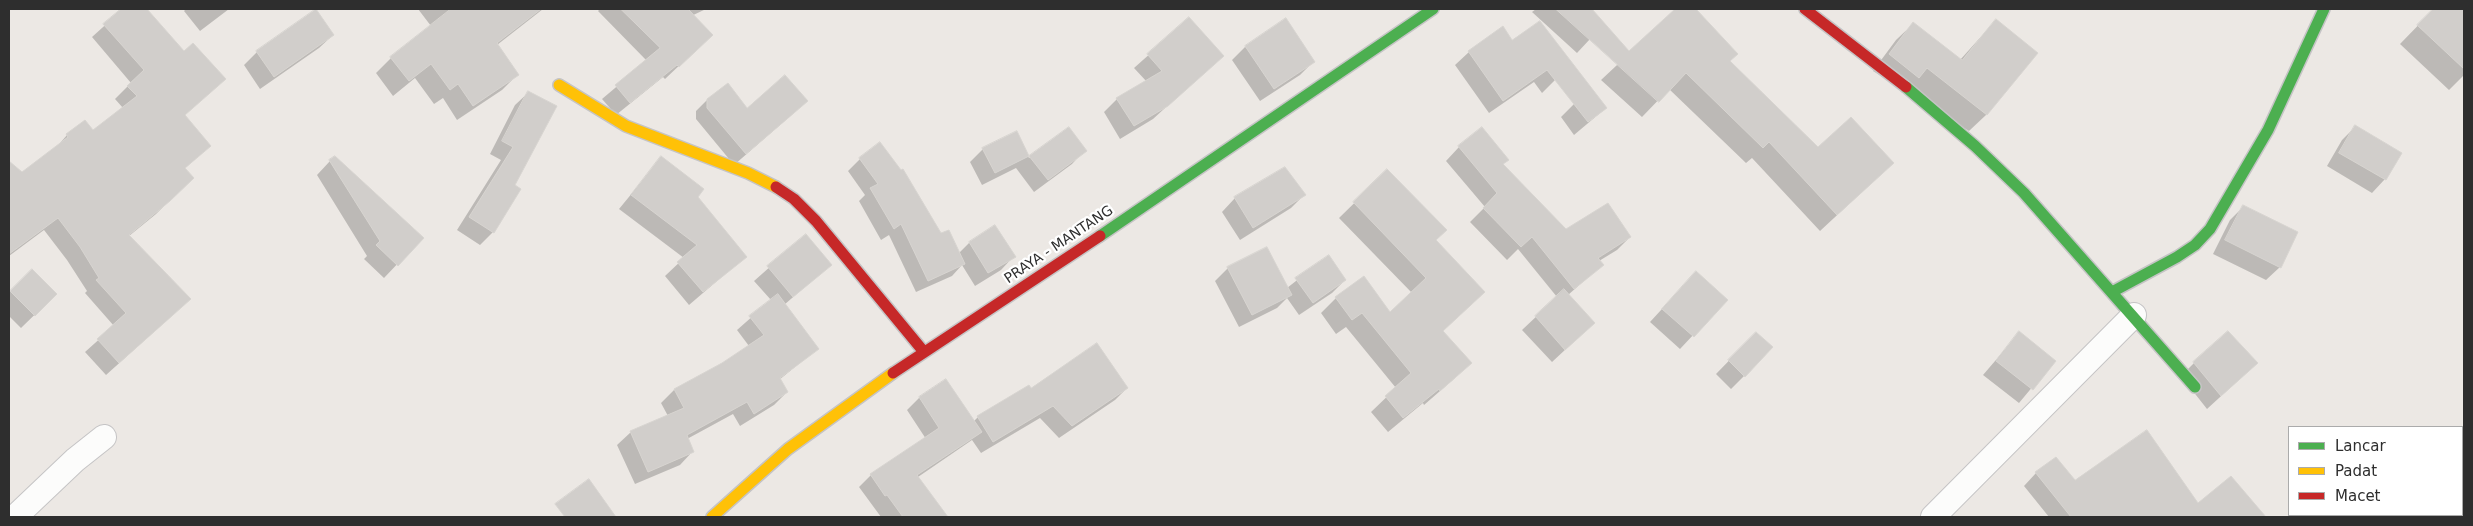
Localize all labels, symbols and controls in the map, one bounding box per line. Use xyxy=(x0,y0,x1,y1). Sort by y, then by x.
street label: PRAYA - MANTANG xyxy=(1001,202,1117,288)
legend xyxy=(2288,426,2463,516)
text: Lancar xyxy=(2335,437,2386,455)
text: Padat xyxy=(2335,462,2377,480)
text: Macet xyxy=(2335,487,2381,505)

